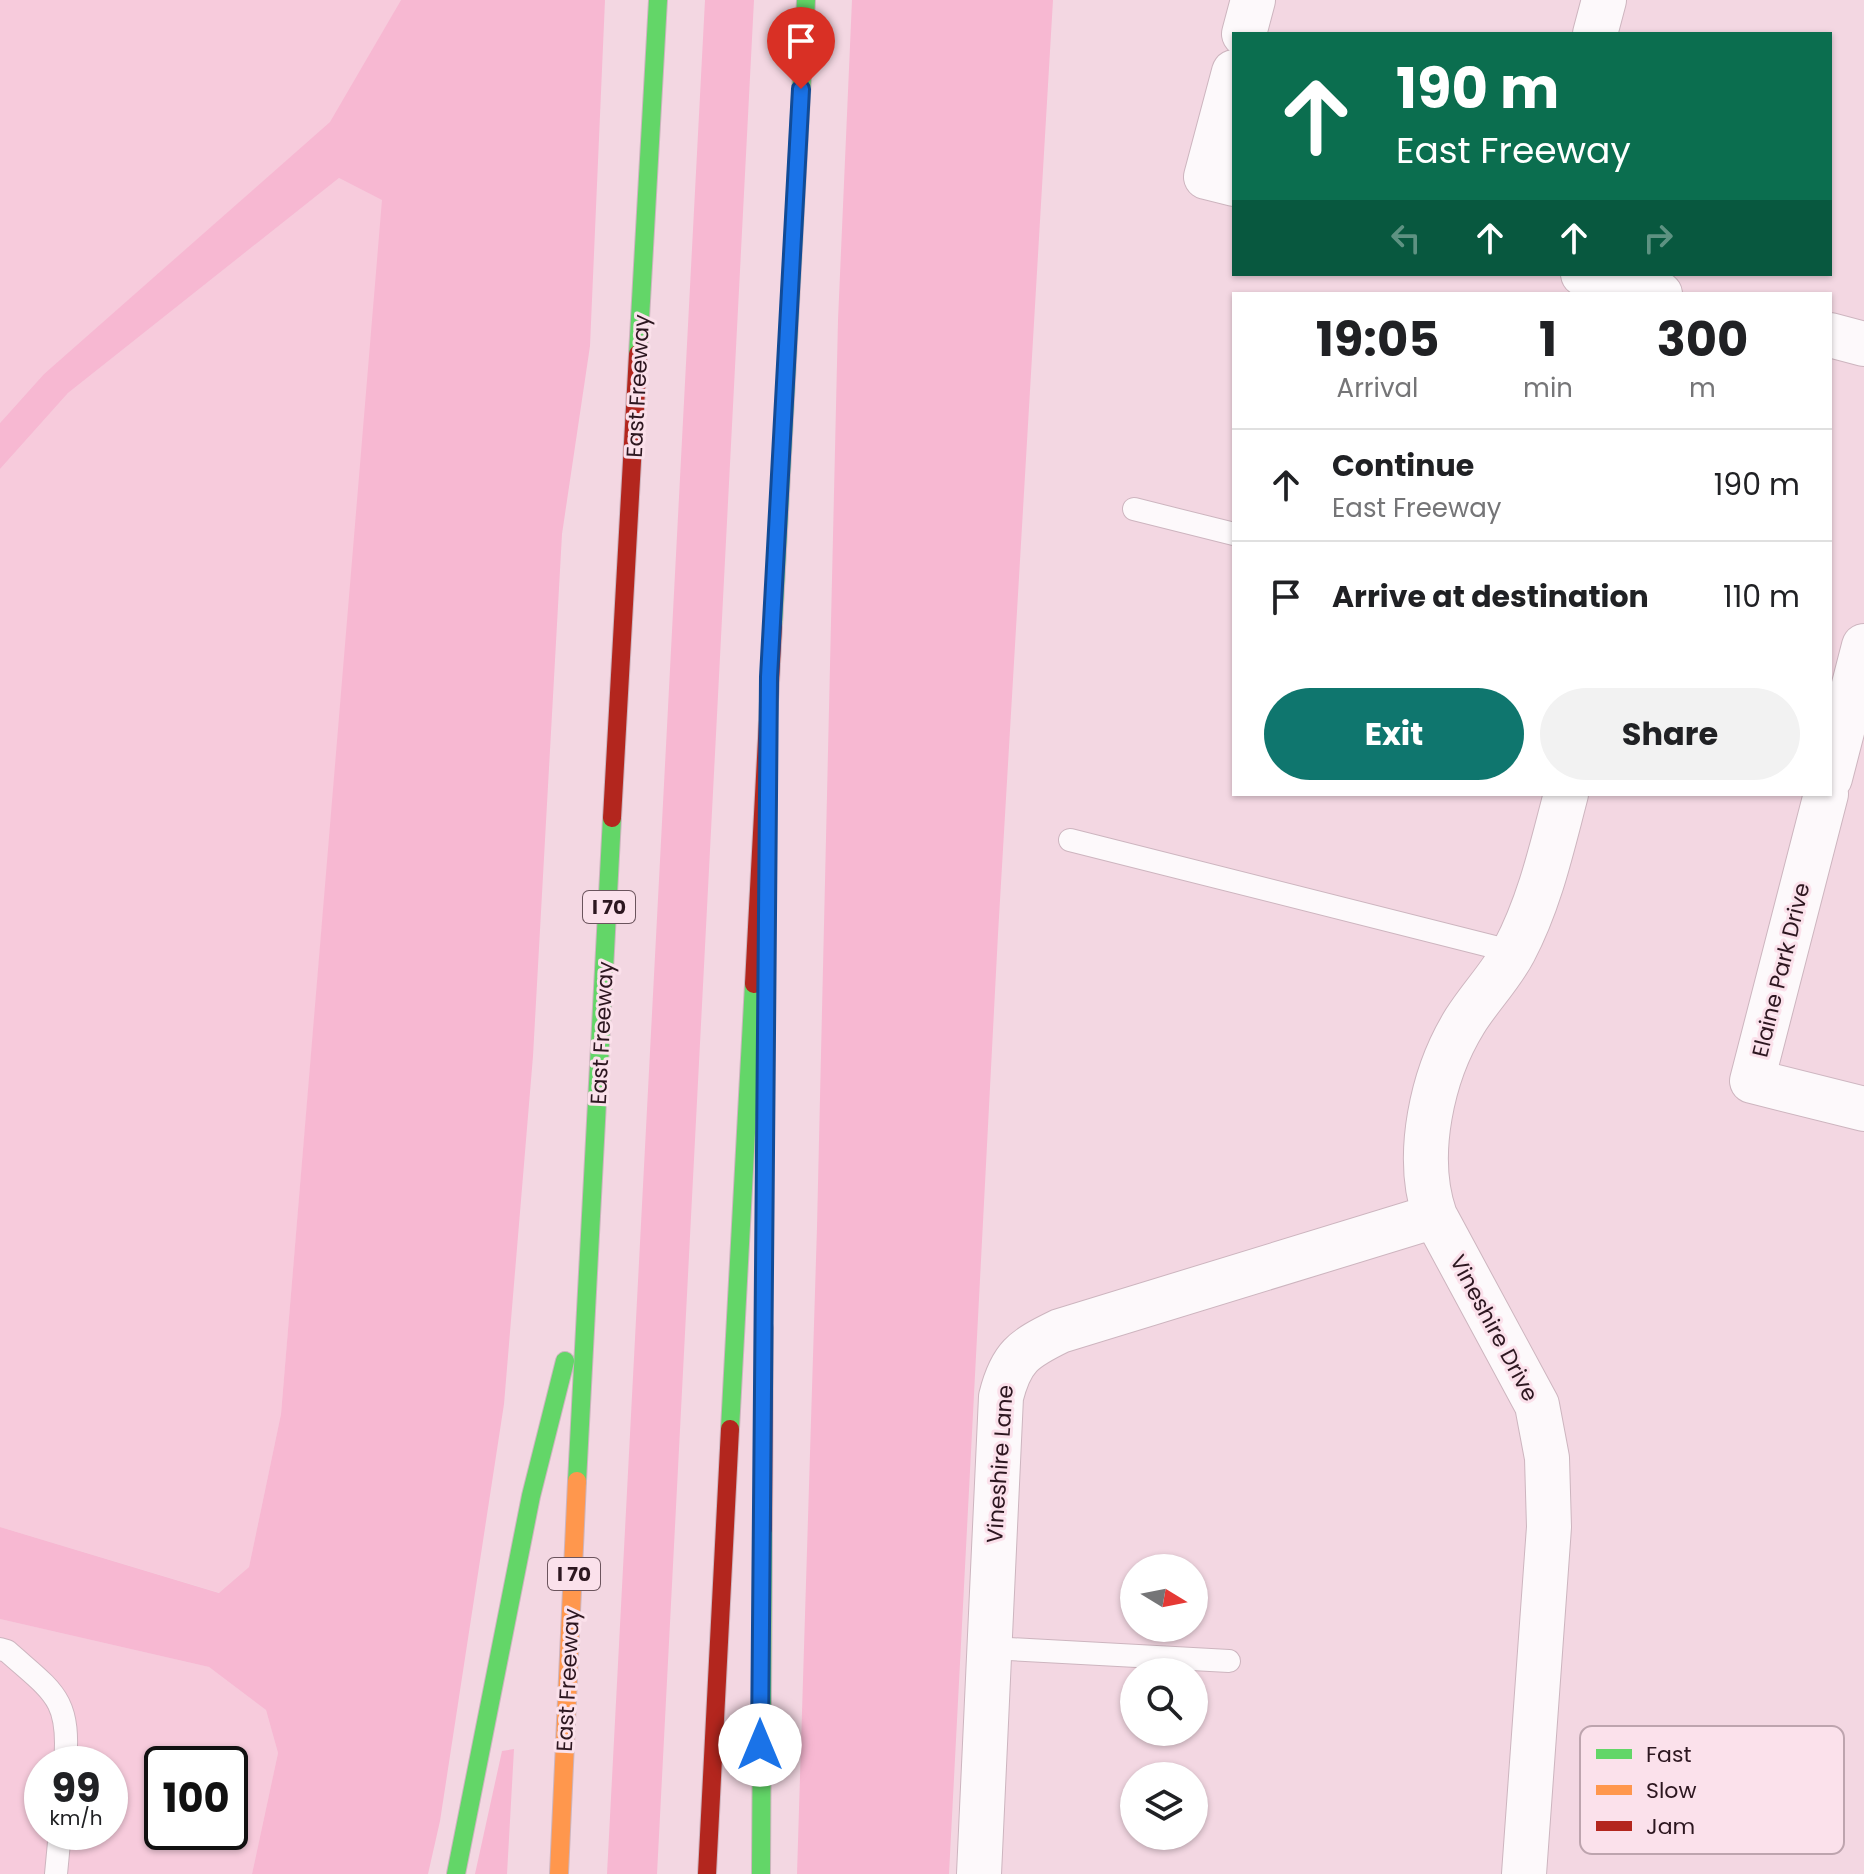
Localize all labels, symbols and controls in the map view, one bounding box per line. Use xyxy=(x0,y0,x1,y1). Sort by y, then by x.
pin xyxy=(767,7,835,89)
icon: arrive xyxy=(779,19,823,63)
text: 190 m xyxy=(1396,49,1559,128)
icon: ahead xyxy=(1264,64,1368,168)
text: East Freeway xyxy=(1396,125,1631,176)
icon: left xyxy=(1384,216,1428,260)
icon: ahead xyxy=(1468,216,1512,260)
icon: ahead xyxy=(1552,216,1596,260)
icon: right xyxy=(1636,216,1680,260)
text: 19:05 xyxy=(1316,306,1439,373)
text: 1 xyxy=(1539,306,1557,373)
text: 300 xyxy=(1657,306,1748,373)
street label: East Freeway xyxy=(619,313,657,458)
text: Arrival xyxy=(1337,370,1418,406)
text: min xyxy=(1523,370,1573,406)
text: m xyxy=(1689,370,1716,406)
text: Continue xyxy=(1332,444,1474,487)
icon: ahead xyxy=(1264,463,1308,507)
text: 190 m xyxy=(1714,463,1800,506)
text: East Freeway xyxy=(1332,490,1501,526)
icon: arrive xyxy=(1264,575,1308,619)
text: Arrive at destination xyxy=(1332,575,1649,618)
text: 110 m xyxy=(1723,575,1800,618)
button: Exit xyxy=(1264,688,1524,780)
button: Share xyxy=(1540,688,1800,780)
street label: Elaine Park Drive xyxy=(1744,880,1818,1060)
road number: I 70 xyxy=(583,891,635,923)
street label: East Freeway xyxy=(583,960,621,1105)
street label: Vineshire Drive xyxy=(1442,1249,1546,1407)
street label: Vineshire Lane xyxy=(979,1384,1021,1544)
north arrow xyxy=(1120,1554,1208,1642)
map controls xyxy=(1120,1554,1208,1850)
road number: I 70 xyxy=(548,1558,600,1590)
street label: East Freeway xyxy=(549,1607,587,1752)
button: search xyxy=(1120,1658,1208,1746)
position arrow xyxy=(718,1703,802,1787)
legend xyxy=(1580,1726,1844,1854)
text: Fast xyxy=(1646,1739,1691,1770)
speed limit sign: 100 xyxy=(144,1746,248,1850)
text: 99 xyxy=(51,1760,101,1816)
button: layers xyxy=(1120,1762,1208,1850)
text: Slow xyxy=(1646,1775,1696,1806)
text: km/h xyxy=(49,1804,103,1832)
text: Jam xyxy=(1646,1811,1695,1842)

